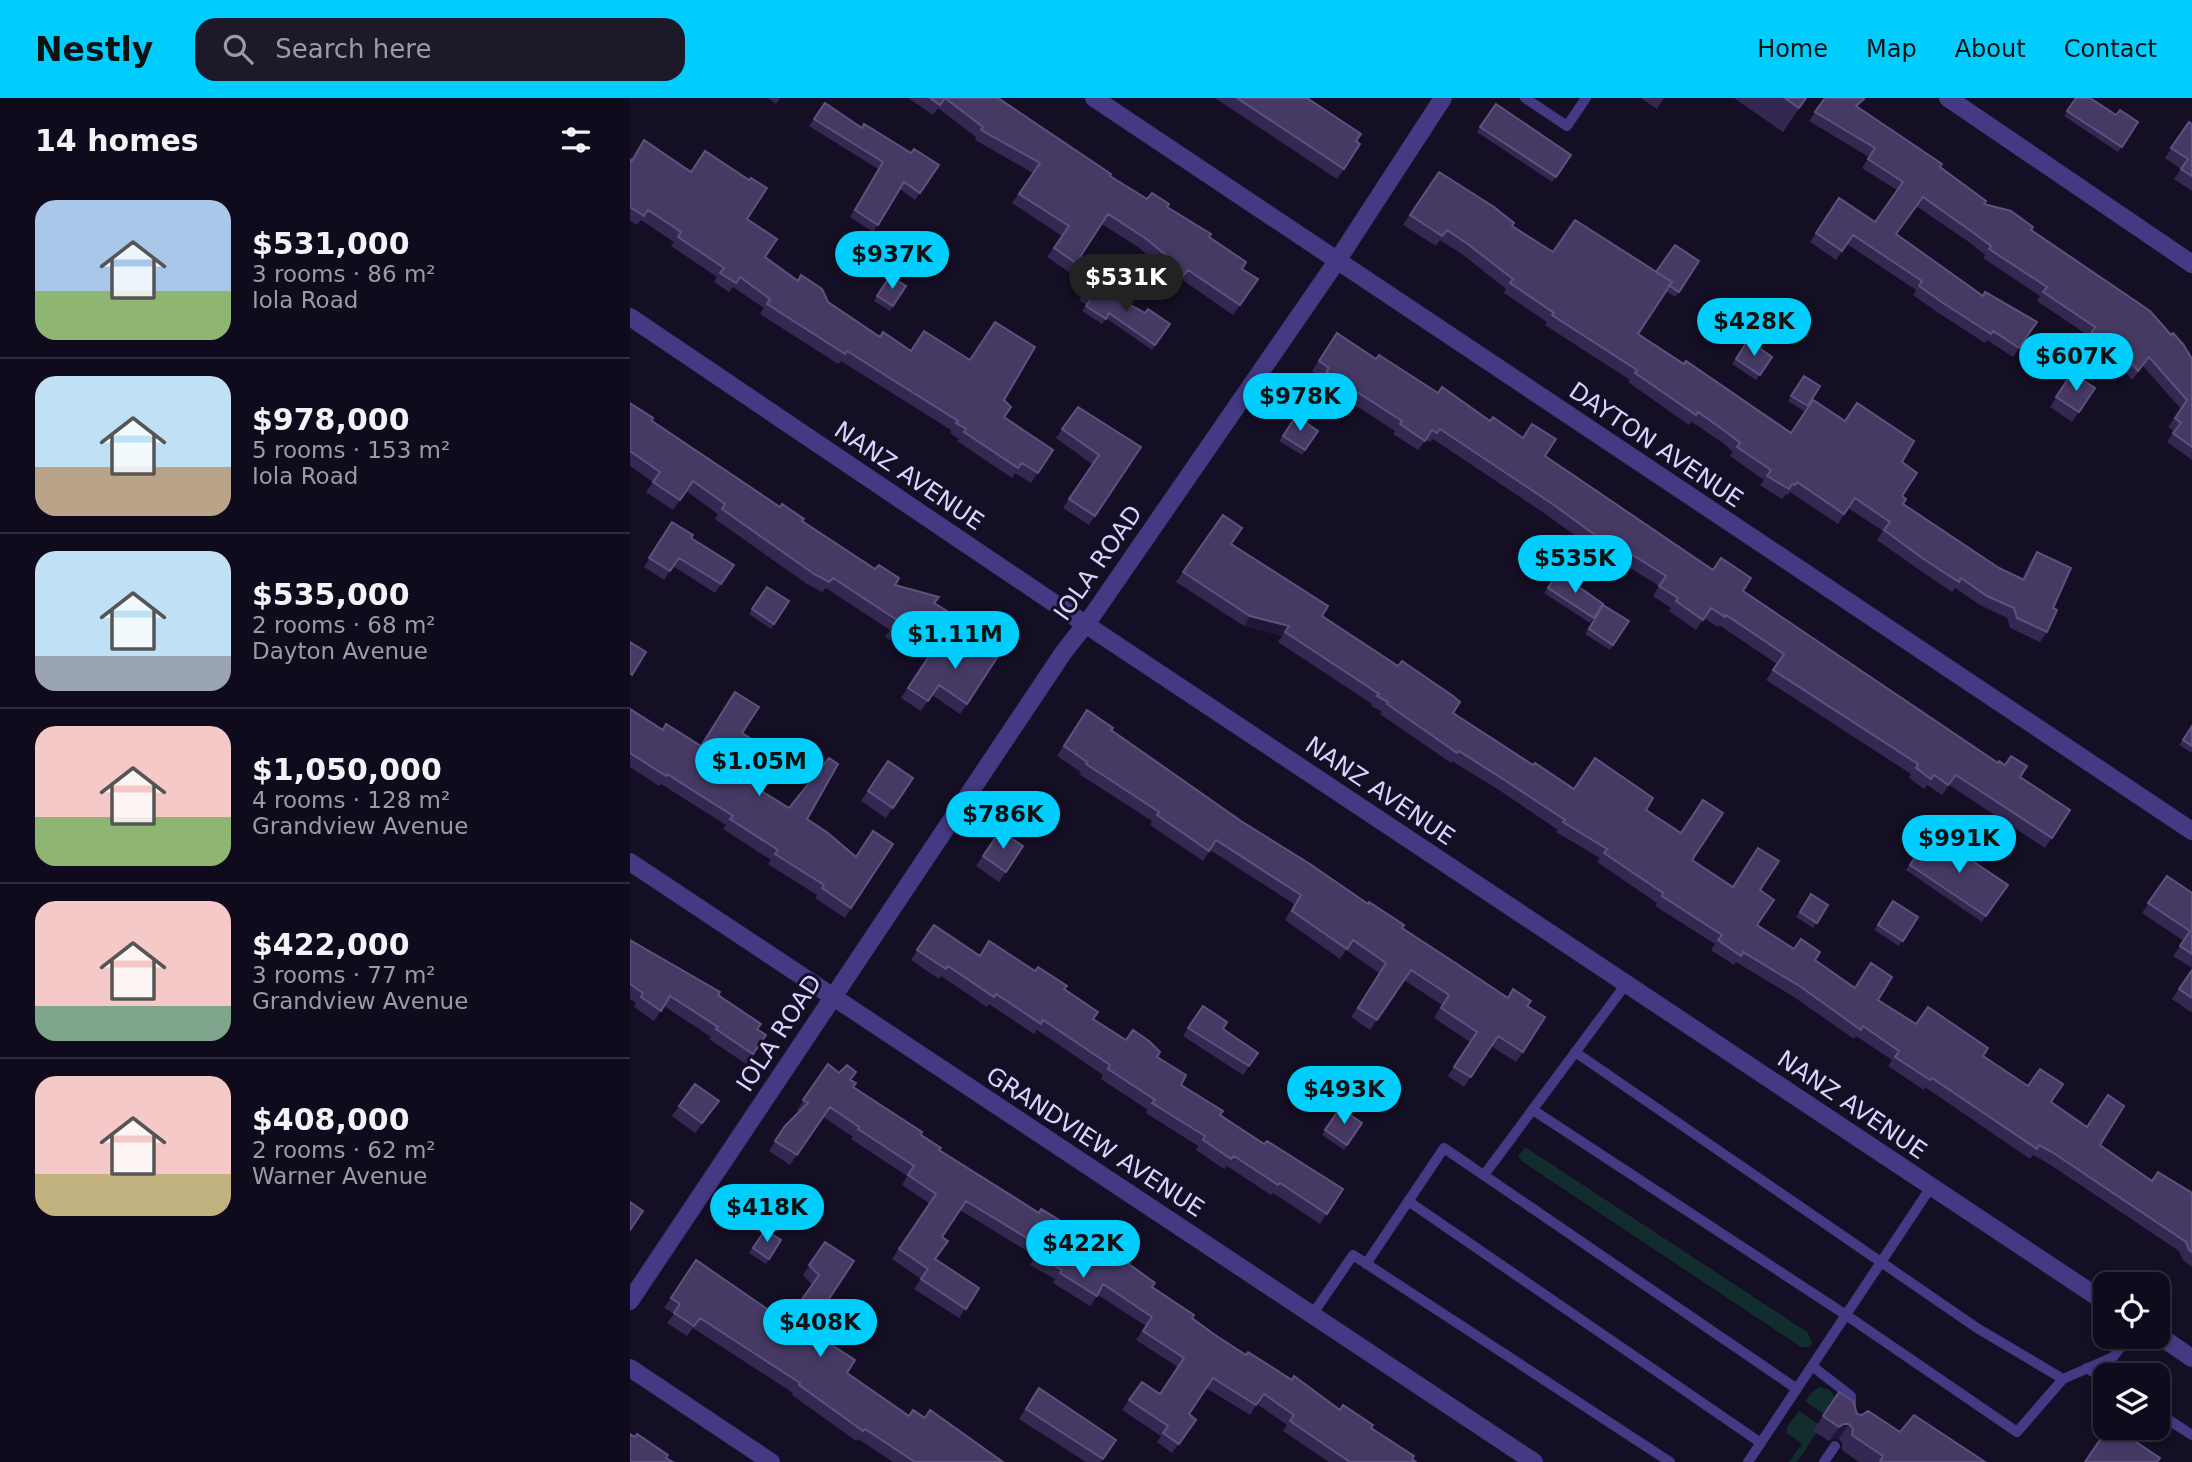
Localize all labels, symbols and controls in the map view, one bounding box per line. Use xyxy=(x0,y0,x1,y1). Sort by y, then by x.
search box xyxy=(195,18,685,81)
text: Nestly xyxy=(35,30,153,69)
icon: search xyxy=(219,30,257,68)
text: Search here xyxy=(275,34,431,64)
text: Home xyxy=(1757,35,1828,63)
text: Map xyxy=(1866,35,1917,63)
text: About xyxy=(1955,35,2026,63)
text: Contact xyxy=(2064,35,2157,63)
icon: filters xyxy=(557,121,595,159)
text: 14 homes xyxy=(35,123,199,158)
text: $531,000 xyxy=(252,226,410,261)
icon: home xyxy=(91,228,175,312)
pin: $937K xyxy=(843,232,941,291)
text: $937K xyxy=(851,241,933,267)
pin: $531K xyxy=(1077,254,1175,314)
text: 3 rooms · 86 m² xyxy=(252,261,436,287)
text: $531K xyxy=(1085,264,1167,290)
text: Iola Road xyxy=(252,287,358,313)
pin: $428K xyxy=(1705,299,1803,358)
text: $428K xyxy=(1713,308,1795,334)
pin: $607K xyxy=(2027,334,2125,393)
text: $607K xyxy=(2035,343,2117,369)
pin: $978K xyxy=(1251,374,1349,433)
street label: DAYTON AVENUE xyxy=(1564,376,1748,514)
text: $978K xyxy=(1259,383,1341,409)
text: $978,000 xyxy=(252,402,410,437)
icon: home xyxy=(91,404,175,488)
street label: NANZ AVENUE xyxy=(829,416,989,536)
text: 5 rooms · 153 m² xyxy=(252,437,450,463)
text: Iola Road xyxy=(252,463,358,489)
street label: IOLA ROAD xyxy=(1048,500,1148,626)
pin: $535K xyxy=(1526,536,1624,595)
text: $535K xyxy=(1534,545,1616,571)
text: $535,000 xyxy=(252,577,410,612)
icon: home xyxy=(91,579,175,663)
text: 2 rooms · 68 m² xyxy=(252,612,436,638)
pin: $1.11M xyxy=(898,612,1012,671)
text: $1.11M xyxy=(907,621,1003,647)
text: Dayton Avenue xyxy=(252,638,428,664)
street label: NANZ AVENUE xyxy=(1300,731,1460,851)
pin: $1.05M xyxy=(702,738,816,798)
text: $1.05M xyxy=(711,748,807,774)
text: $1,050,000 xyxy=(252,752,442,787)
icon: home xyxy=(91,754,175,838)
text: 4 rooms · 128 m² xyxy=(252,787,450,813)
pin: $786K xyxy=(954,792,1052,851)
text: $786K xyxy=(962,801,1044,827)
text: Grandview Avenue xyxy=(252,813,468,839)
pin: $991K xyxy=(1910,816,2008,875)
text: $991K xyxy=(1918,825,2000,851)
text: $422,000 xyxy=(252,927,410,962)
icon: home xyxy=(91,929,175,1013)
text: 3 rooms · 77 m² xyxy=(252,962,436,988)
street label: IOLA ROAD xyxy=(731,969,827,1097)
text: Grandview Avenue xyxy=(252,988,468,1014)
street label: NANZ AVENUE xyxy=(1772,1045,1932,1165)
street label: GRANDVIEW AVENUE xyxy=(981,1061,1209,1223)
pin: $493K xyxy=(1295,1066,1393,1126)
text: $493K xyxy=(1303,1076,1385,1102)
text: $408,000 xyxy=(252,1102,410,1137)
icon: home xyxy=(91,1104,175,1188)
text: 2 rooms · 62 m² xyxy=(252,1137,436,1163)
text: Warner Avenue xyxy=(252,1163,427,1189)
pin: $418K xyxy=(718,1184,816,1244)
text: $418K xyxy=(726,1194,808,1220)
pin: $422K xyxy=(1034,1220,1132,1280)
text: $422K xyxy=(1042,1230,1124,1256)
map controls xyxy=(2093,1272,2170,1440)
button: locate xyxy=(2093,1272,2170,1349)
pin: $408K xyxy=(771,1300,869,1359)
text: $408K xyxy=(779,1309,861,1335)
button: layers xyxy=(2093,1363,2170,1440)

